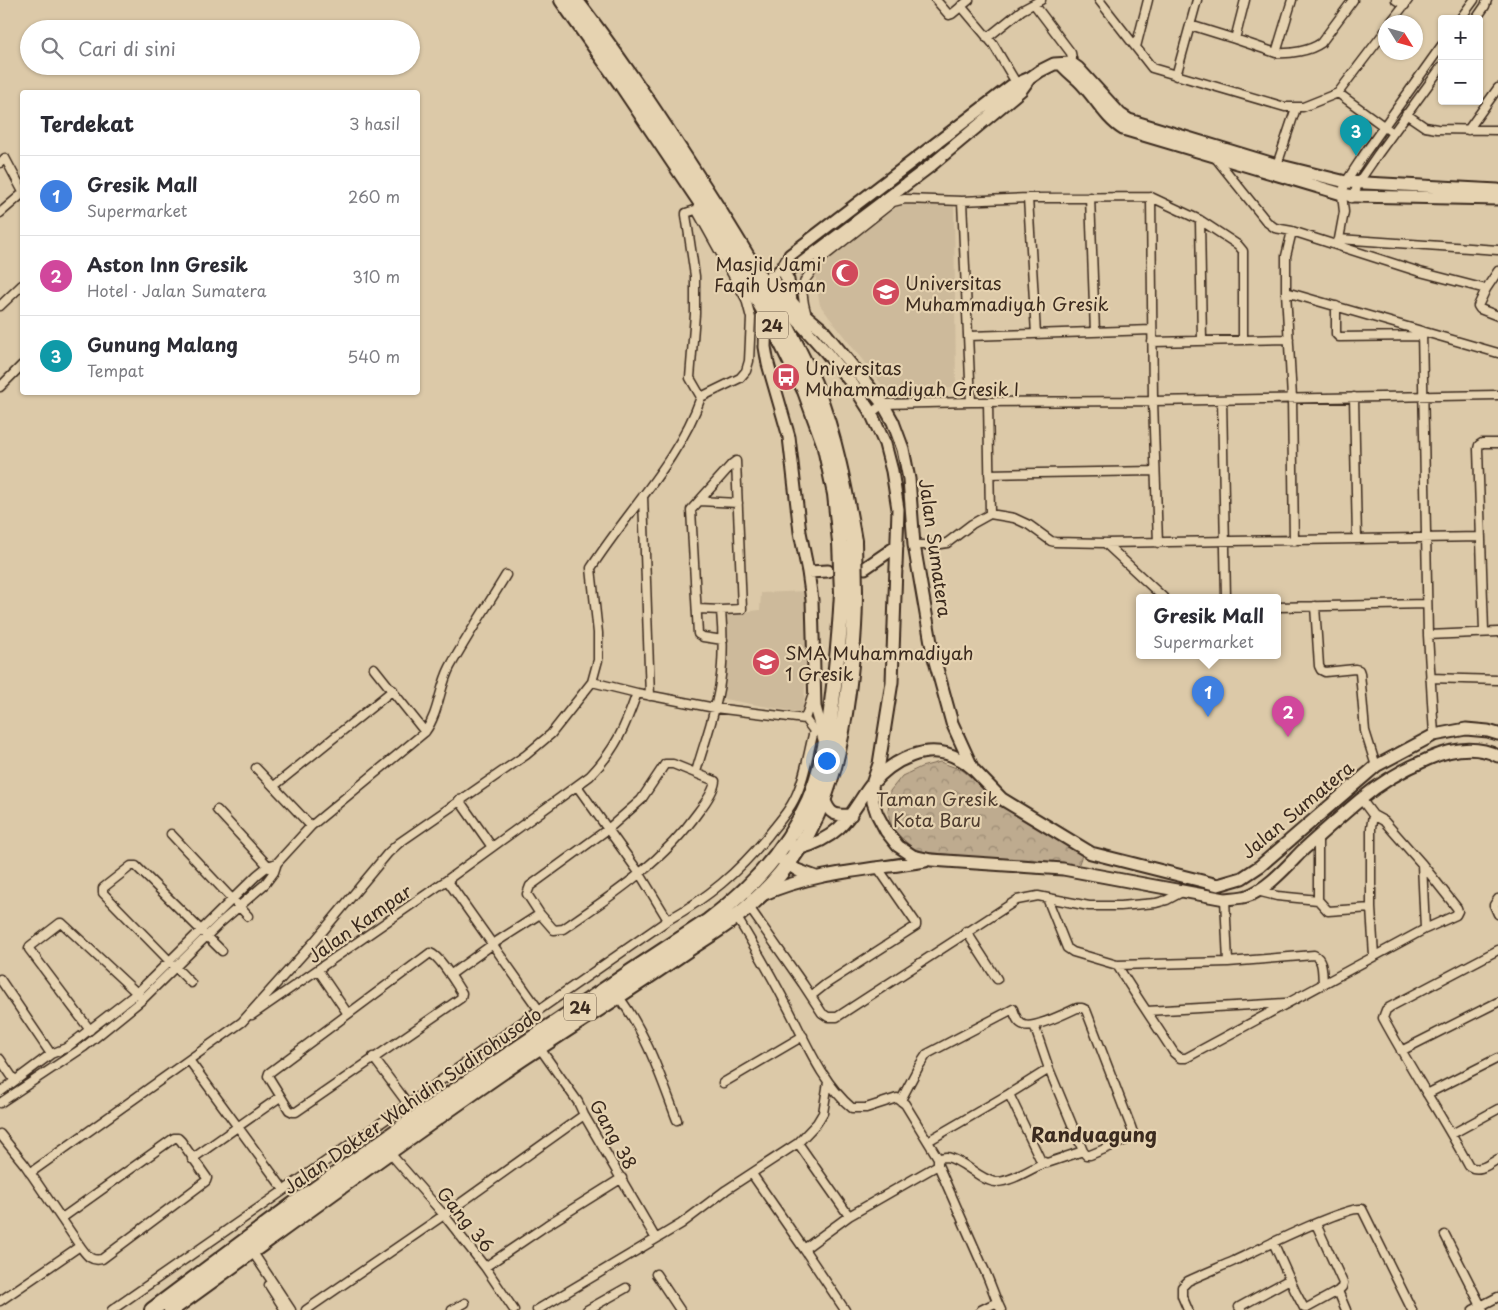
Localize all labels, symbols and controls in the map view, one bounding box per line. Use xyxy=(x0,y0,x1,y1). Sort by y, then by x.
north arrow xyxy=(1378,15,1423,60)
map controls xyxy=(1438,15,1483,105)
button: + xyxy=(1438,15,1483,60)
search box xyxy=(20,20,420,75)
icon: search xyxy=(38,34,66,62)
text: Cari di sini xyxy=(78,34,176,62)
button: − xyxy=(1438,60,1483,105)
text: Terdekat xyxy=(40,107,134,139)
text: 3 hasil xyxy=(349,111,400,135)
pin: 3 xyxy=(1340,115,1372,156)
text: Gresik Mall xyxy=(87,170,197,198)
text: 1 xyxy=(52,184,60,208)
text: 260 m xyxy=(348,184,400,208)
text: Supermarket xyxy=(87,198,187,222)
text: Aston Inn Gresik xyxy=(87,250,248,278)
place label: Masjid Jami' Faqih Usman xyxy=(714,250,826,298)
mosque icon: Masjid Jami' Faqih Usman xyxy=(830,258,860,288)
text: 2 xyxy=(50,264,62,288)
text: 310 m xyxy=(352,264,400,288)
place label: Universitas Muhammadiyah Gresik xyxy=(905,269,1109,317)
school or university icon: Universitas Muhammadiyah Gresik xyxy=(871,277,901,307)
text: Hotel · Jalan Sumatera xyxy=(87,278,267,302)
road number: 24 xyxy=(756,312,788,338)
text: Gunung Malang xyxy=(87,330,238,358)
text: 3 xyxy=(51,344,61,368)
text: 540 m xyxy=(347,344,400,368)
place label: Universitas Muhammadiyah Gresik I xyxy=(805,354,1019,402)
text: Tempat xyxy=(87,358,144,382)
bus stop icon: Universitas Muhammadiyah Gresik I xyxy=(771,362,801,392)
street label: Jalan Sumatera xyxy=(913,477,959,619)
popup xyxy=(1136,594,1281,659)
text: Gresik Mall xyxy=(1153,601,1264,629)
text: Supermarket xyxy=(1153,629,1254,653)
place label: SMA Muhammadiyah 1 Gresik xyxy=(785,639,974,687)
school or university icon: SMA Muhammadiyah 1 Gresik xyxy=(751,647,781,677)
pin: 1 xyxy=(1192,676,1224,717)
pin: 2 xyxy=(1272,696,1304,737)
your location xyxy=(814,748,840,774)
street label: Jalan Sumatera xyxy=(1235,754,1359,864)
park label: Taman Gresik Kota Baru xyxy=(876,785,998,833)
street label: Jalan Kampar xyxy=(301,877,417,969)
road number: 24 xyxy=(564,994,596,1020)
street label: Jalan Dokter Wahidin Sudirohusodo xyxy=(277,1000,547,1200)
street label: Gang 38 xyxy=(584,1094,644,1174)
district label: Randuagung xyxy=(1031,1119,1157,1149)
street label: Gang 36 xyxy=(431,1180,501,1258)

